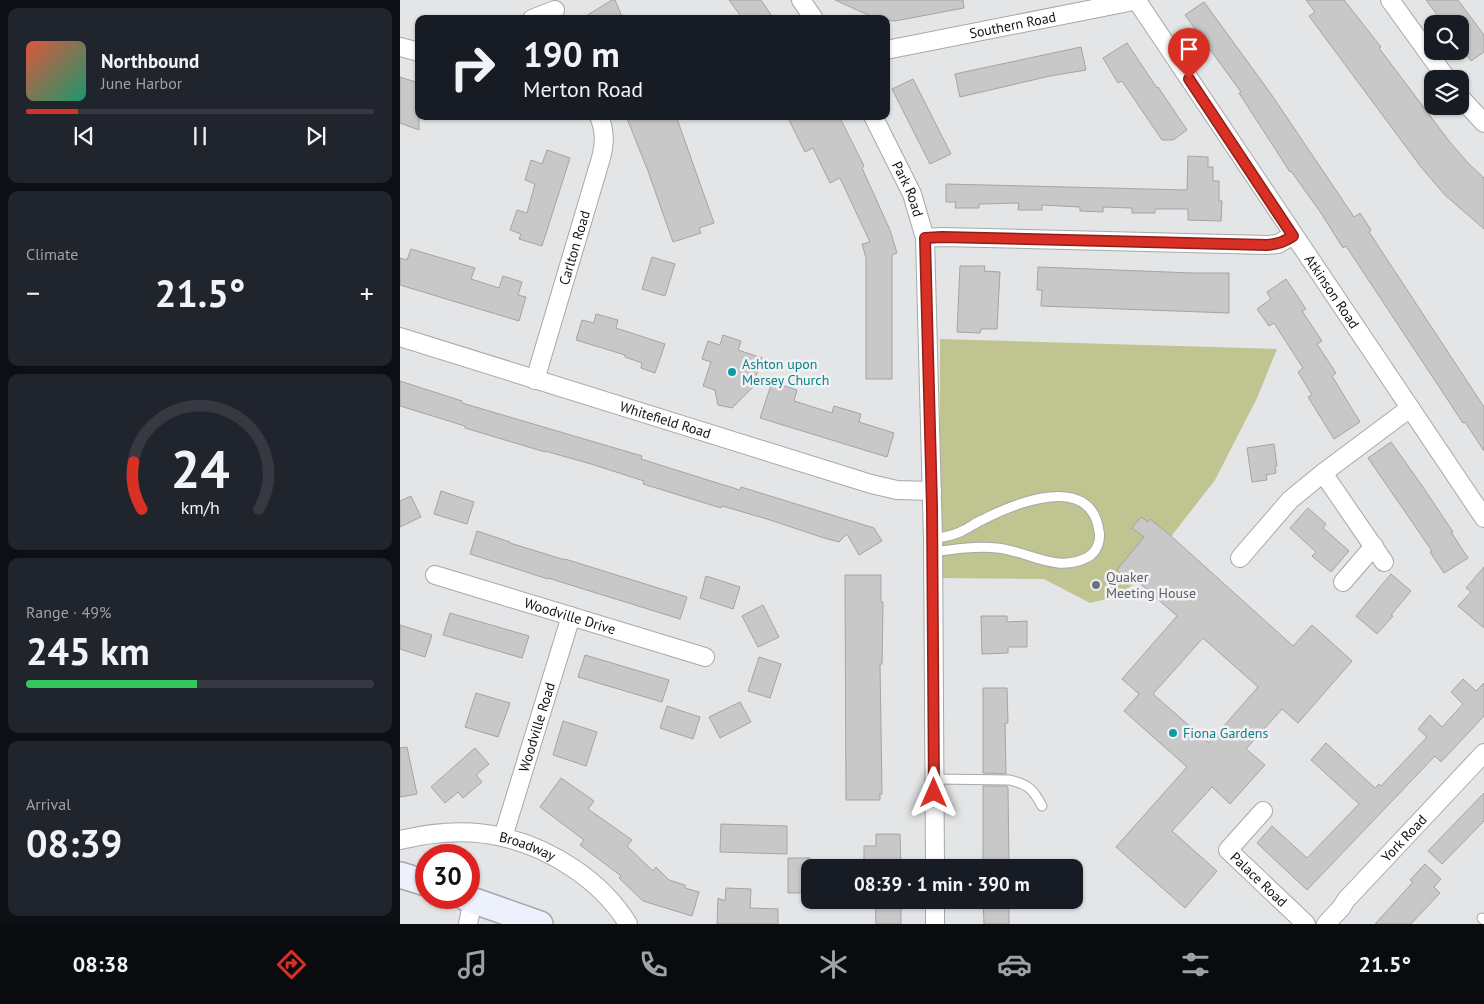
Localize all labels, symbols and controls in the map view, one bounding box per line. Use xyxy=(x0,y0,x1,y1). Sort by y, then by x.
street label: Southern Road xyxy=(968,8,1057,42)
map controls xyxy=(1424,15,1469,115)
button: search xyxy=(1424,15,1469,60)
pin xyxy=(1168,28,1210,79)
text: 190 m xyxy=(523,31,620,77)
icon: right xyxy=(440,35,505,100)
icon: arrive xyxy=(1175,35,1203,63)
text: Northbound xyxy=(101,49,199,73)
button: layers xyxy=(1424,70,1469,115)
text: June Harbor xyxy=(101,73,182,93)
text: Merton Road xyxy=(523,75,643,103)
icon: previous xyxy=(70,122,98,150)
icon: pause xyxy=(186,122,214,150)
icon: next xyxy=(302,122,330,150)
street label: Park Road xyxy=(888,158,927,219)
street label: Carlton Road xyxy=(555,208,594,287)
text: Climate xyxy=(26,244,78,264)
street label: Atkinson Road xyxy=(1301,251,1363,332)
text: 21.5° xyxy=(155,268,245,317)
text: − xyxy=(26,274,40,311)
text: + xyxy=(360,274,374,311)
place label: Ashton upon Mersey Church xyxy=(742,355,829,389)
marker: Ashton upon Mersey Church xyxy=(726,366,738,378)
street label: Whitefield Road xyxy=(618,397,713,442)
text: 24 xyxy=(171,435,229,502)
text: km/h xyxy=(180,496,220,519)
place label: Quaker Meeting House xyxy=(1106,568,1196,602)
marker: Quaker Meeting House xyxy=(1090,579,1102,591)
street label: Woodville Drive xyxy=(522,594,618,638)
text: Range · 49% xyxy=(26,602,111,622)
text: 245 km xyxy=(26,626,150,675)
street label: Woodville Road xyxy=(515,680,559,774)
place label: Fiona Gardens xyxy=(1183,724,1268,742)
marker: Fiona Gardens xyxy=(1167,727,1179,739)
position arrow xyxy=(907,766,959,818)
text: Arrival xyxy=(26,794,71,814)
street label: York Road xyxy=(1377,811,1431,866)
text: 08:39 xyxy=(26,818,122,867)
street label: Broadway xyxy=(498,828,559,865)
speed limit sign: 30 xyxy=(415,844,480,909)
street label: Palace Road xyxy=(1227,848,1291,911)
text: 08:39 · 1 min · 390 m xyxy=(854,872,1030,896)
icon: directions xyxy=(274,947,309,982)
icon: music xyxy=(455,947,490,982)
icon: phone xyxy=(636,947,671,982)
icon: climate xyxy=(816,947,851,982)
icon: car xyxy=(997,947,1032,982)
icon: filters xyxy=(1178,947,1213,982)
text: 08:38 xyxy=(73,950,129,978)
text: 21.5° xyxy=(1359,950,1411,978)

